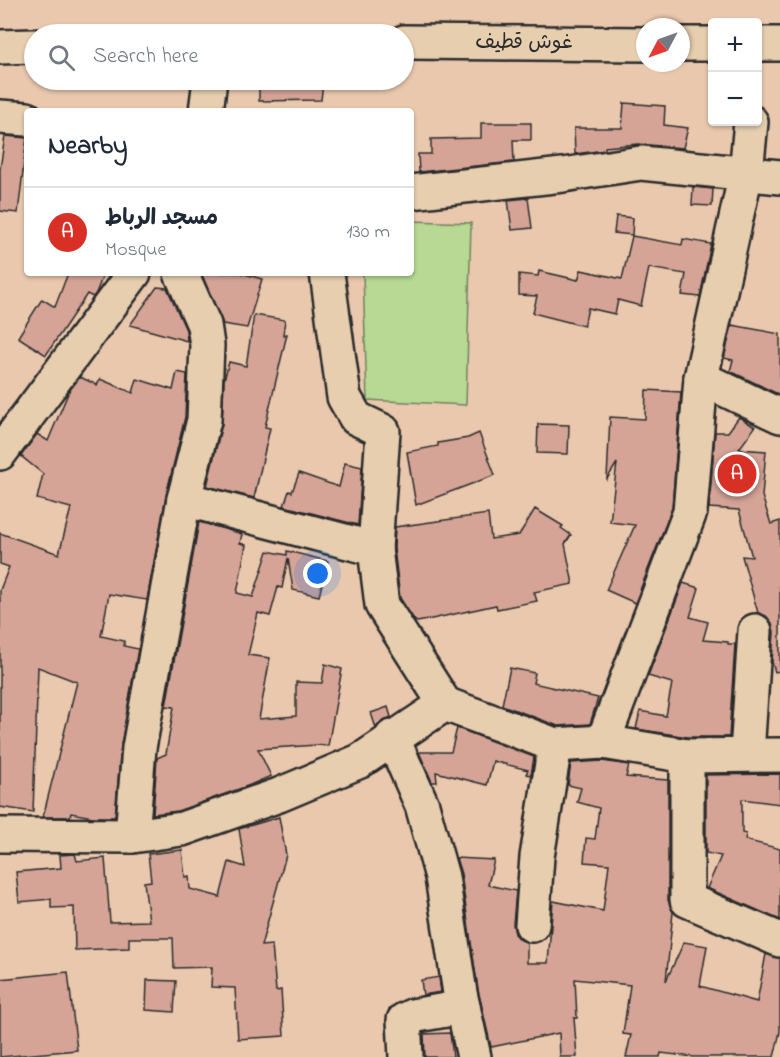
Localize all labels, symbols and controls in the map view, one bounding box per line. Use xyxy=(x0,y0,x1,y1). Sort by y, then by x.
north arrow xyxy=(636,18,690,72)
map controls xyxy=(708,18,762,126)
button: + xyxy=(708,18,762,72)
search box xyxy=(24,24,414,90)
street label: غوش قطيف xyxy=(475,28,573,58)
icon: search xyxy=(45,41,78,74)
text: Search here xyxy=(93,41,198,73)
button: − xyxy=(708,72,762,126)
text: Nearby xyxy=(48,128,127,166)
text: مسجد الرباط xyxy=(105,203,218,235)
text: A xyxy=(61,218,74,247)
text: 130 m xyxy=(346,218,390,247)
text: Mosque xyxy=(105,236,166,265)
pin: A xyxy=(718,452,756,496)
your location xyxy=(303,559,332,588)

